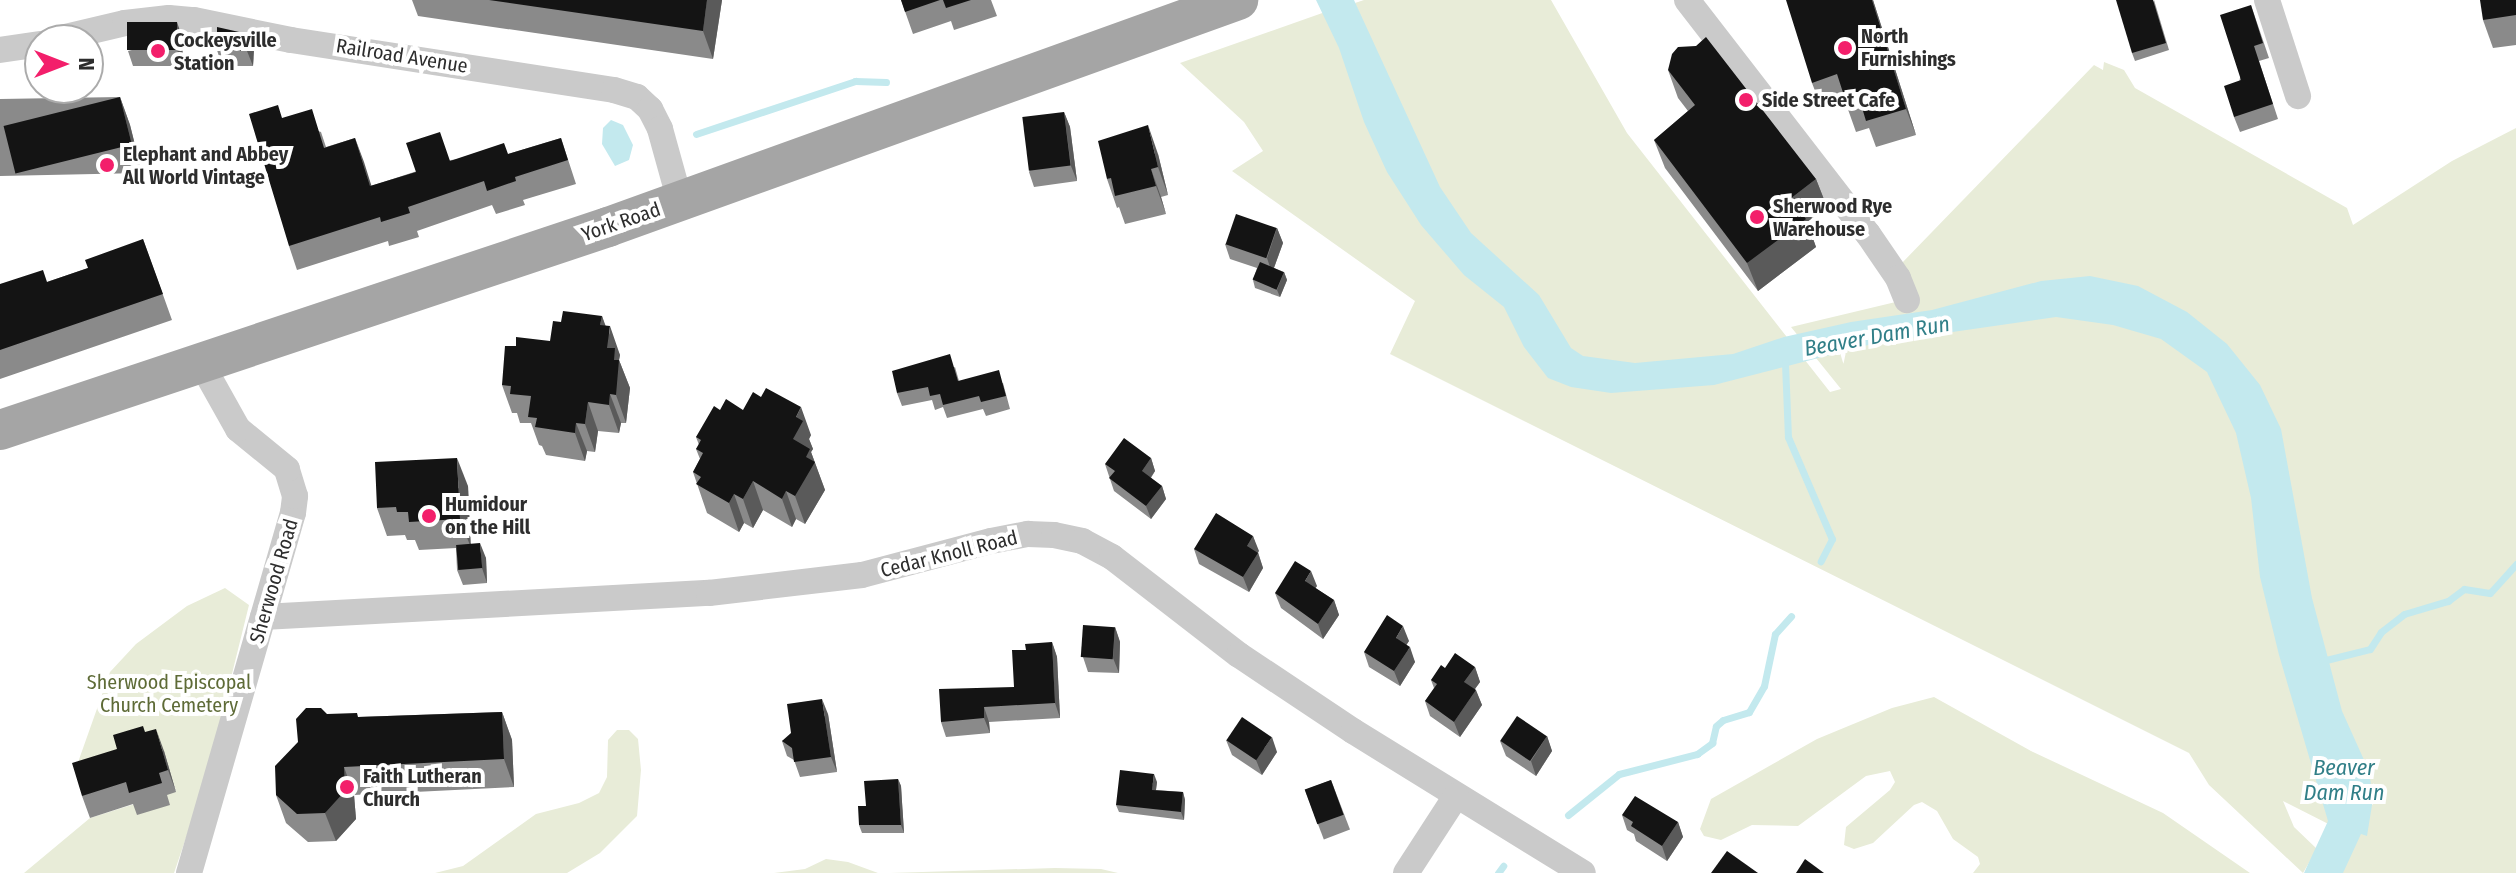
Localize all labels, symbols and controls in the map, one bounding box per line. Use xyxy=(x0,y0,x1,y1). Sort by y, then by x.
north arrow xyxy=(24,24,104,104)
place label: North Furnishings xyxy=(1861,24,1956,71)
place label: Cockeysville Station xyxy=(174,28,277,75)
street label: Railroad Avenue xyxy=(334,34,470,78)
marker: North Furnishings xyxy=(1836,39,1854,57)
marker: Cockeysville Station xyxy=(149,42,167,60)
text: N xyxy=(73,57,100,71)
place label: Side Street Cafe xyxy=(1762,88,1895,112)
marker: Side Street Cafe xyxy=(1737,91,1755,109)
place label: Elephant and Abbey All World Vintage xyxy=(123,142,288,189)
marker: Elephant and Abbey All World Vintage xyxy=(98,156,116,174)
place label: Sherwood Rye Warehouse xyxy=(1773,194,1892,241)
street label: York Road xyxy=(578,197,664,247)
marker: Sherwood Rye Warehouse xyxy=(1748,208,1766,226)
water label: Beaver Dam Run xyxy=(1802,310,1952,362)
place label: Humidour on the Hill xyxy=(445,492,530,539)
marker: Humidour on the Hill xyxy=(420,507,438,525)
street label: Sherwood Road xyxy=(245,516,303,646)
street label: Cedar Knoll Road xyxy=(878,525,1020,583)
park label: Sherwood Episcopal Church Cemetery xyxy=(87,670,251,717)
water label: Beaver Dam Run xyxy=(2304,754,2384,806)
place label: Faith Lutheran Church xyxy=(363,764,482,811)
marker: Faith Lutheran Church xyxy=(338,778,356,796)

